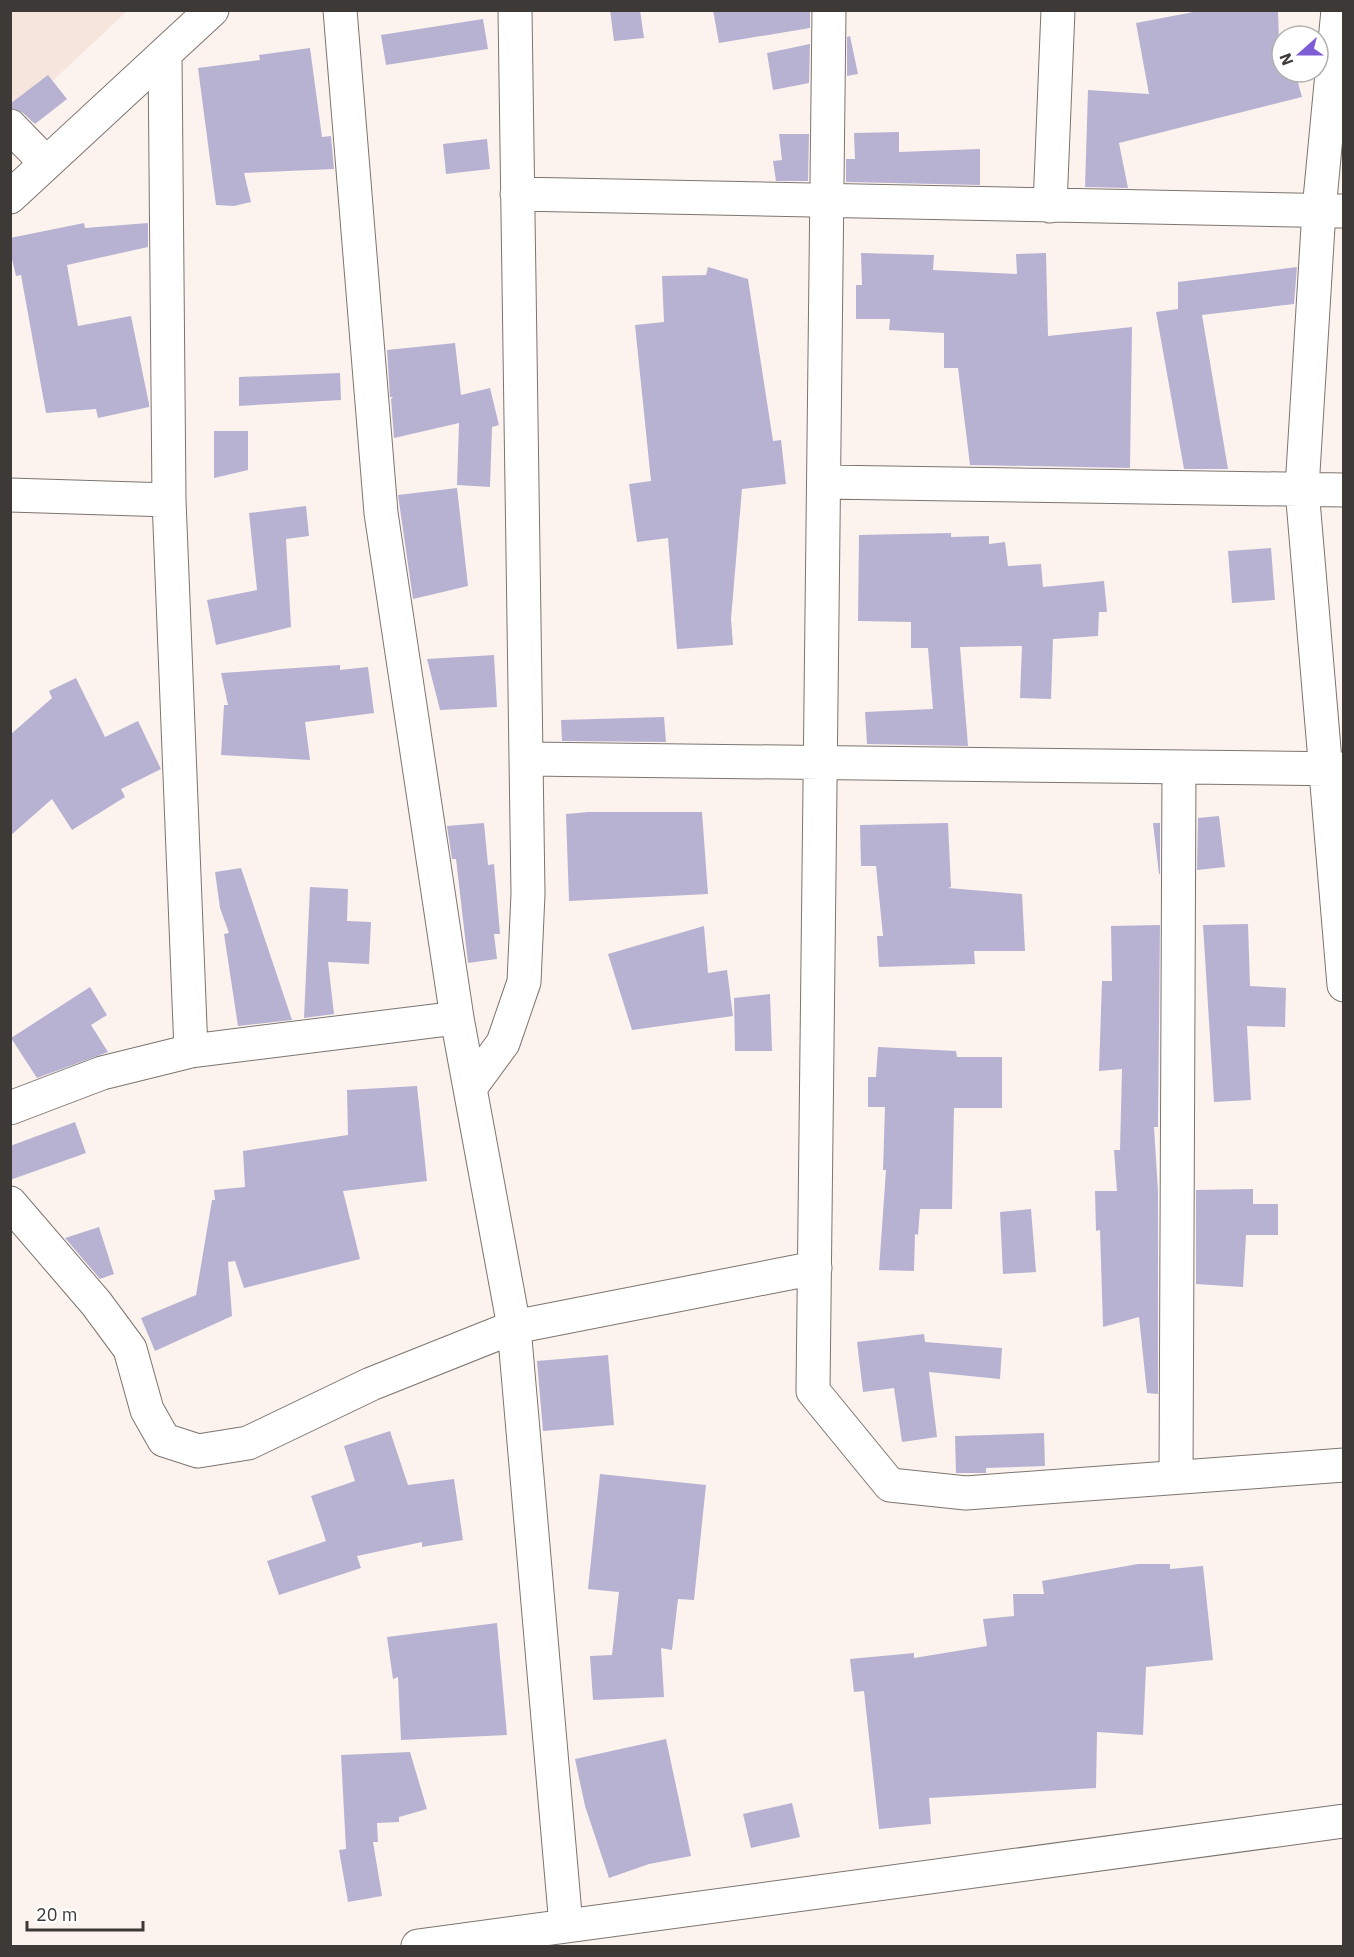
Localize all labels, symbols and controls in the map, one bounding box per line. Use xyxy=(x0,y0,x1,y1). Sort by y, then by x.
north arrow xyxy=(1270,24,1330,84)
text: N xyxy=(1275,50,1297,68)
scale bar xyxy=(27,1894,142,1932)
text: 20 m xyxy=(36,1903,78,1926)

